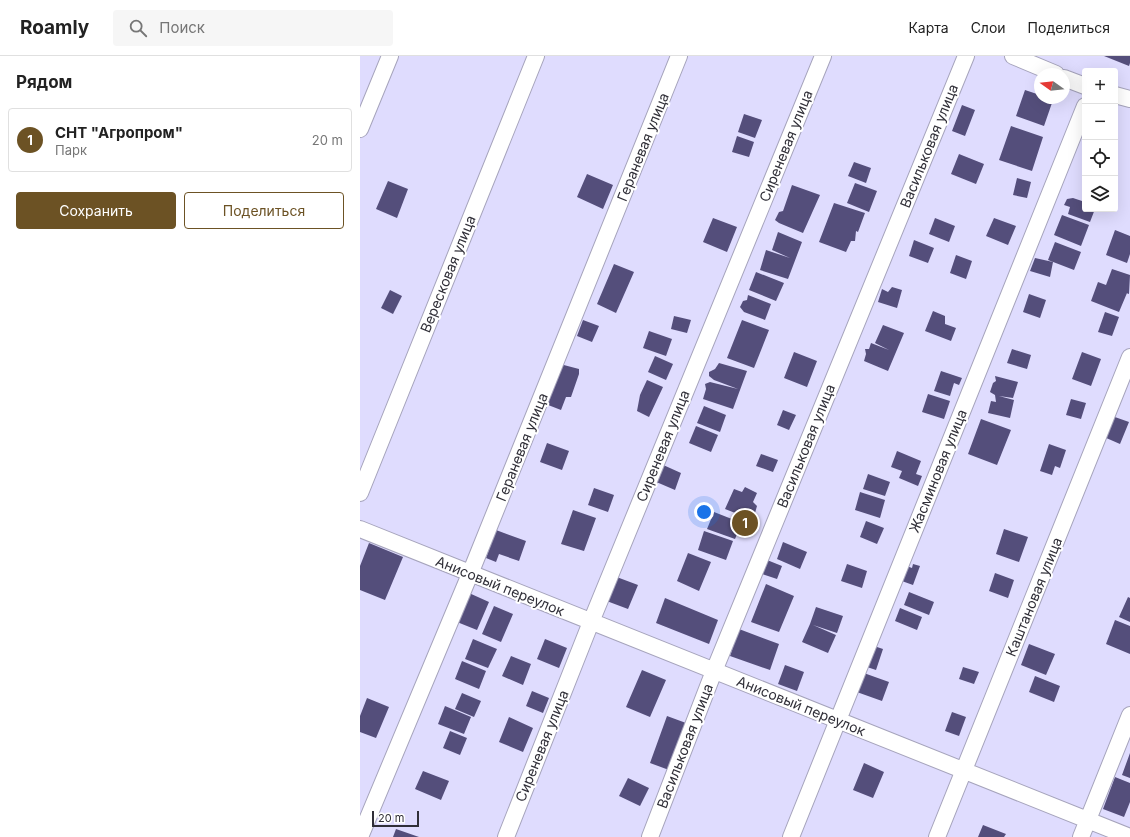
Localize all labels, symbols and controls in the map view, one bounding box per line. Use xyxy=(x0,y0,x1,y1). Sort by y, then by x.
search box xyxy=(113,10,393,46)
text: Roamly xyxy=(20,16,89,39)
icon: search xyxy=(127,17,149,39)
text: Поиск xyxy=(159,18,205,37)
text: Карта xyxy=(908,19,949,36)
text: Слои xyxy=(971,19,1006,36)
text: Поделиться xyxy=(1028,19,1110,36)
north arrow xyxy=(1034,68,1070,104)
map controls xyxy=(1082,68,1118,212)
button: + xyxy=(1082,68,1118,104)
text: Рядом xyxy=(16,72,72,92)
street label: Васильковая улица xyxy=(896,81,961,210)
street label: Сиреневая улица xyxy=(755,87,816,204)
street label: Гераневая улица xyxy=(613,90,672,204)
button: − xyxy=(1082,104,1118,140)
text: СНТ "Агропром" xyxy=(55,123,183,142)
text: 1 xyxy=(27,132,33,148)
text: 20 m xyxy=(312,132,343,148)
button: locate xyxy=(1082,140,1118,176)
text: Парк xyxy=(55,142,87,158)
button: layers xyxy=(1082,176,1118,212)
button: Сохранить xyxy=(16,192,176,229)
button: Поделиться xyxy=(184,192,344,229)
street label: Вересковая улица xyxy=(416,213,479,335)
street label: Васильковая улица xyxy=(773,381,838,510)
street label: Сиреневая улица xyxy=(632,387,693,504)
street label: Гераневая улица xyxy=(492,390,551,504)
street label: Жасминовая улица xyxy=(905,407,970,535)
your location xyxy=(694,502,714,522)
pin: 1 xyxy=(732,508,758,538)
street label: Каштановая улица xyxy=(1002,535,1065,659)
street label: Анисовый переулок xyxy=(433,552,567,619)
street label: Анисовый переулок xyxy=(734,672,868,739)
street label: Васильковая улица xyxy=(653,681,716,811)
street label: Сиреневая улица xyxy=(511,687,572,804)
scale bar xyxy=(372,809,419,828)
text: 20 m xyxy=(378,811,404,825)

